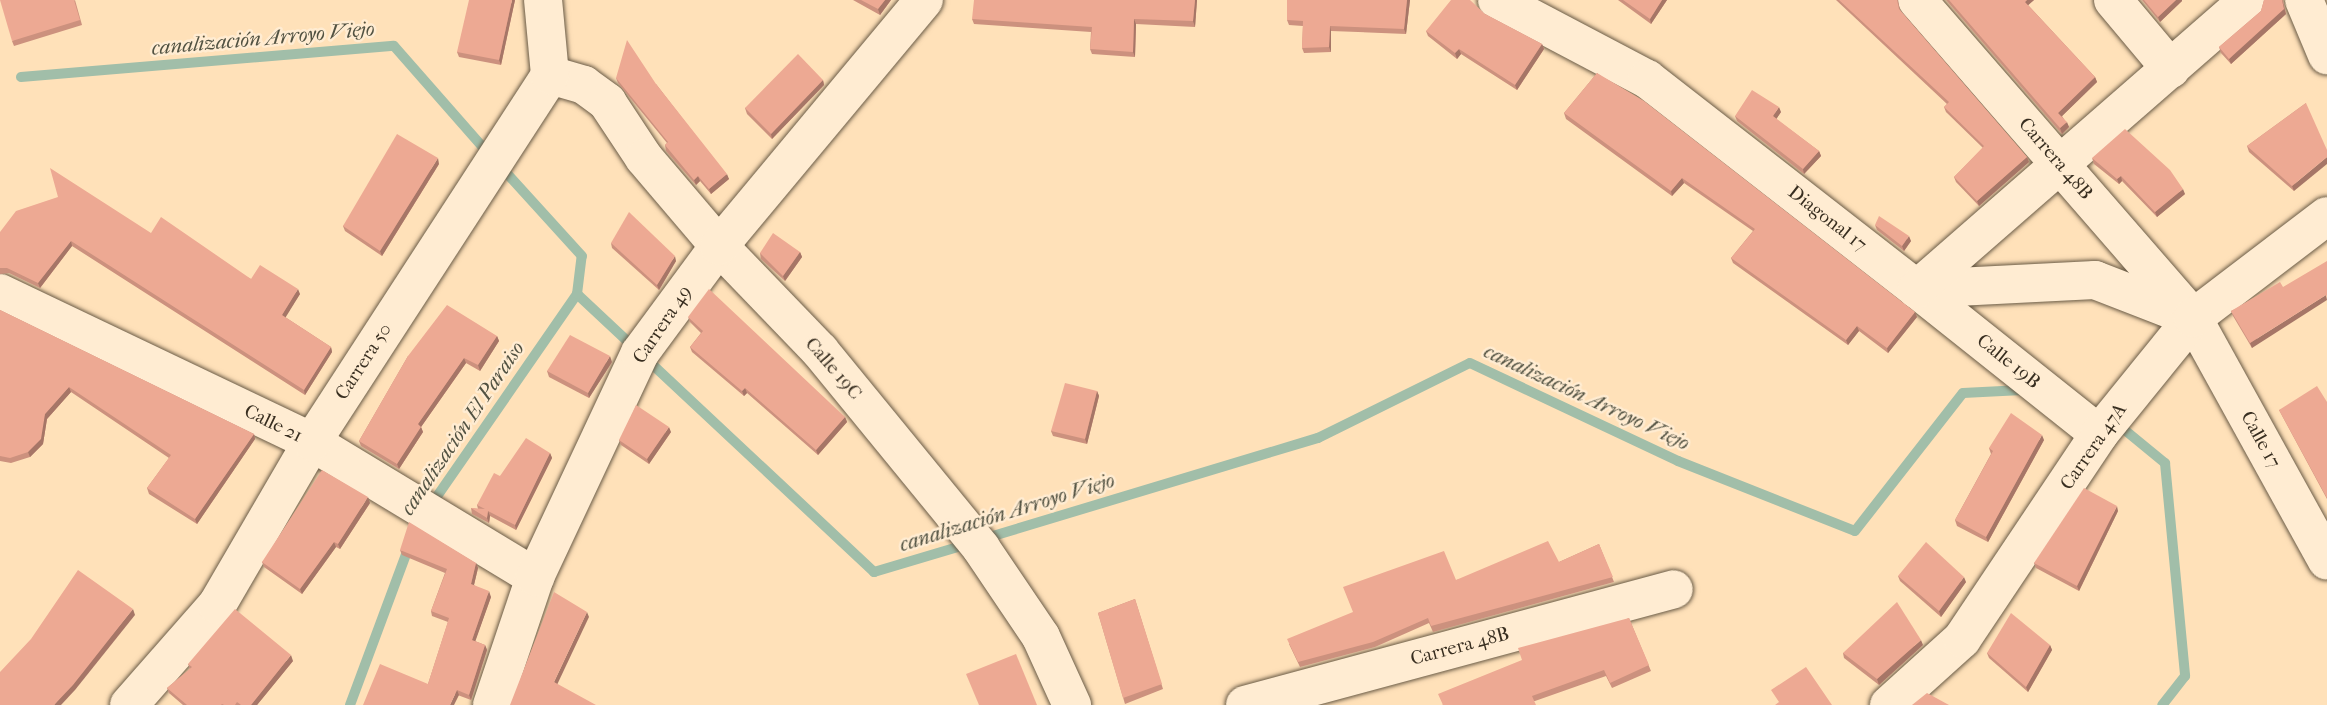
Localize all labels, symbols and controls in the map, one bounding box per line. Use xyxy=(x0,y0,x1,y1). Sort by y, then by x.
water label: canalización Arroyo Viejo xyxy=(151,16,375,60)
street label: Carrera 48B xyxy=(2013,113,2097,205)
street label: Diagonal 17 xyxy=(1783,181,1871,257)
street label: Carrera 49 xyxy=(629,282,697,368)
street label: Carrera 50 xyxy=(331,319,397,405)
street label: Calle 19B xyxy=(1972,330,2044,394)
street label: Calle 19C xyxy=(800,333,866,405)
water label: canalización El Paraiso xyxy=(395,337,529,519)
water label: canalización Arroyo Viejo xyxy=(1480,338,1694,456)
street label: Carrera 47A xyxy=(2056,399,2132,495)
street label: Calle 21 xyxy=(240,400,306,448)
street label: Calle 17 xyxy=(2235,408,2285,472)
water label: canalización Arroyo Viejo xyxy=(896,467,1118,557)
street label: Carrera 48B xyxy=(1408,623,1512,671)

